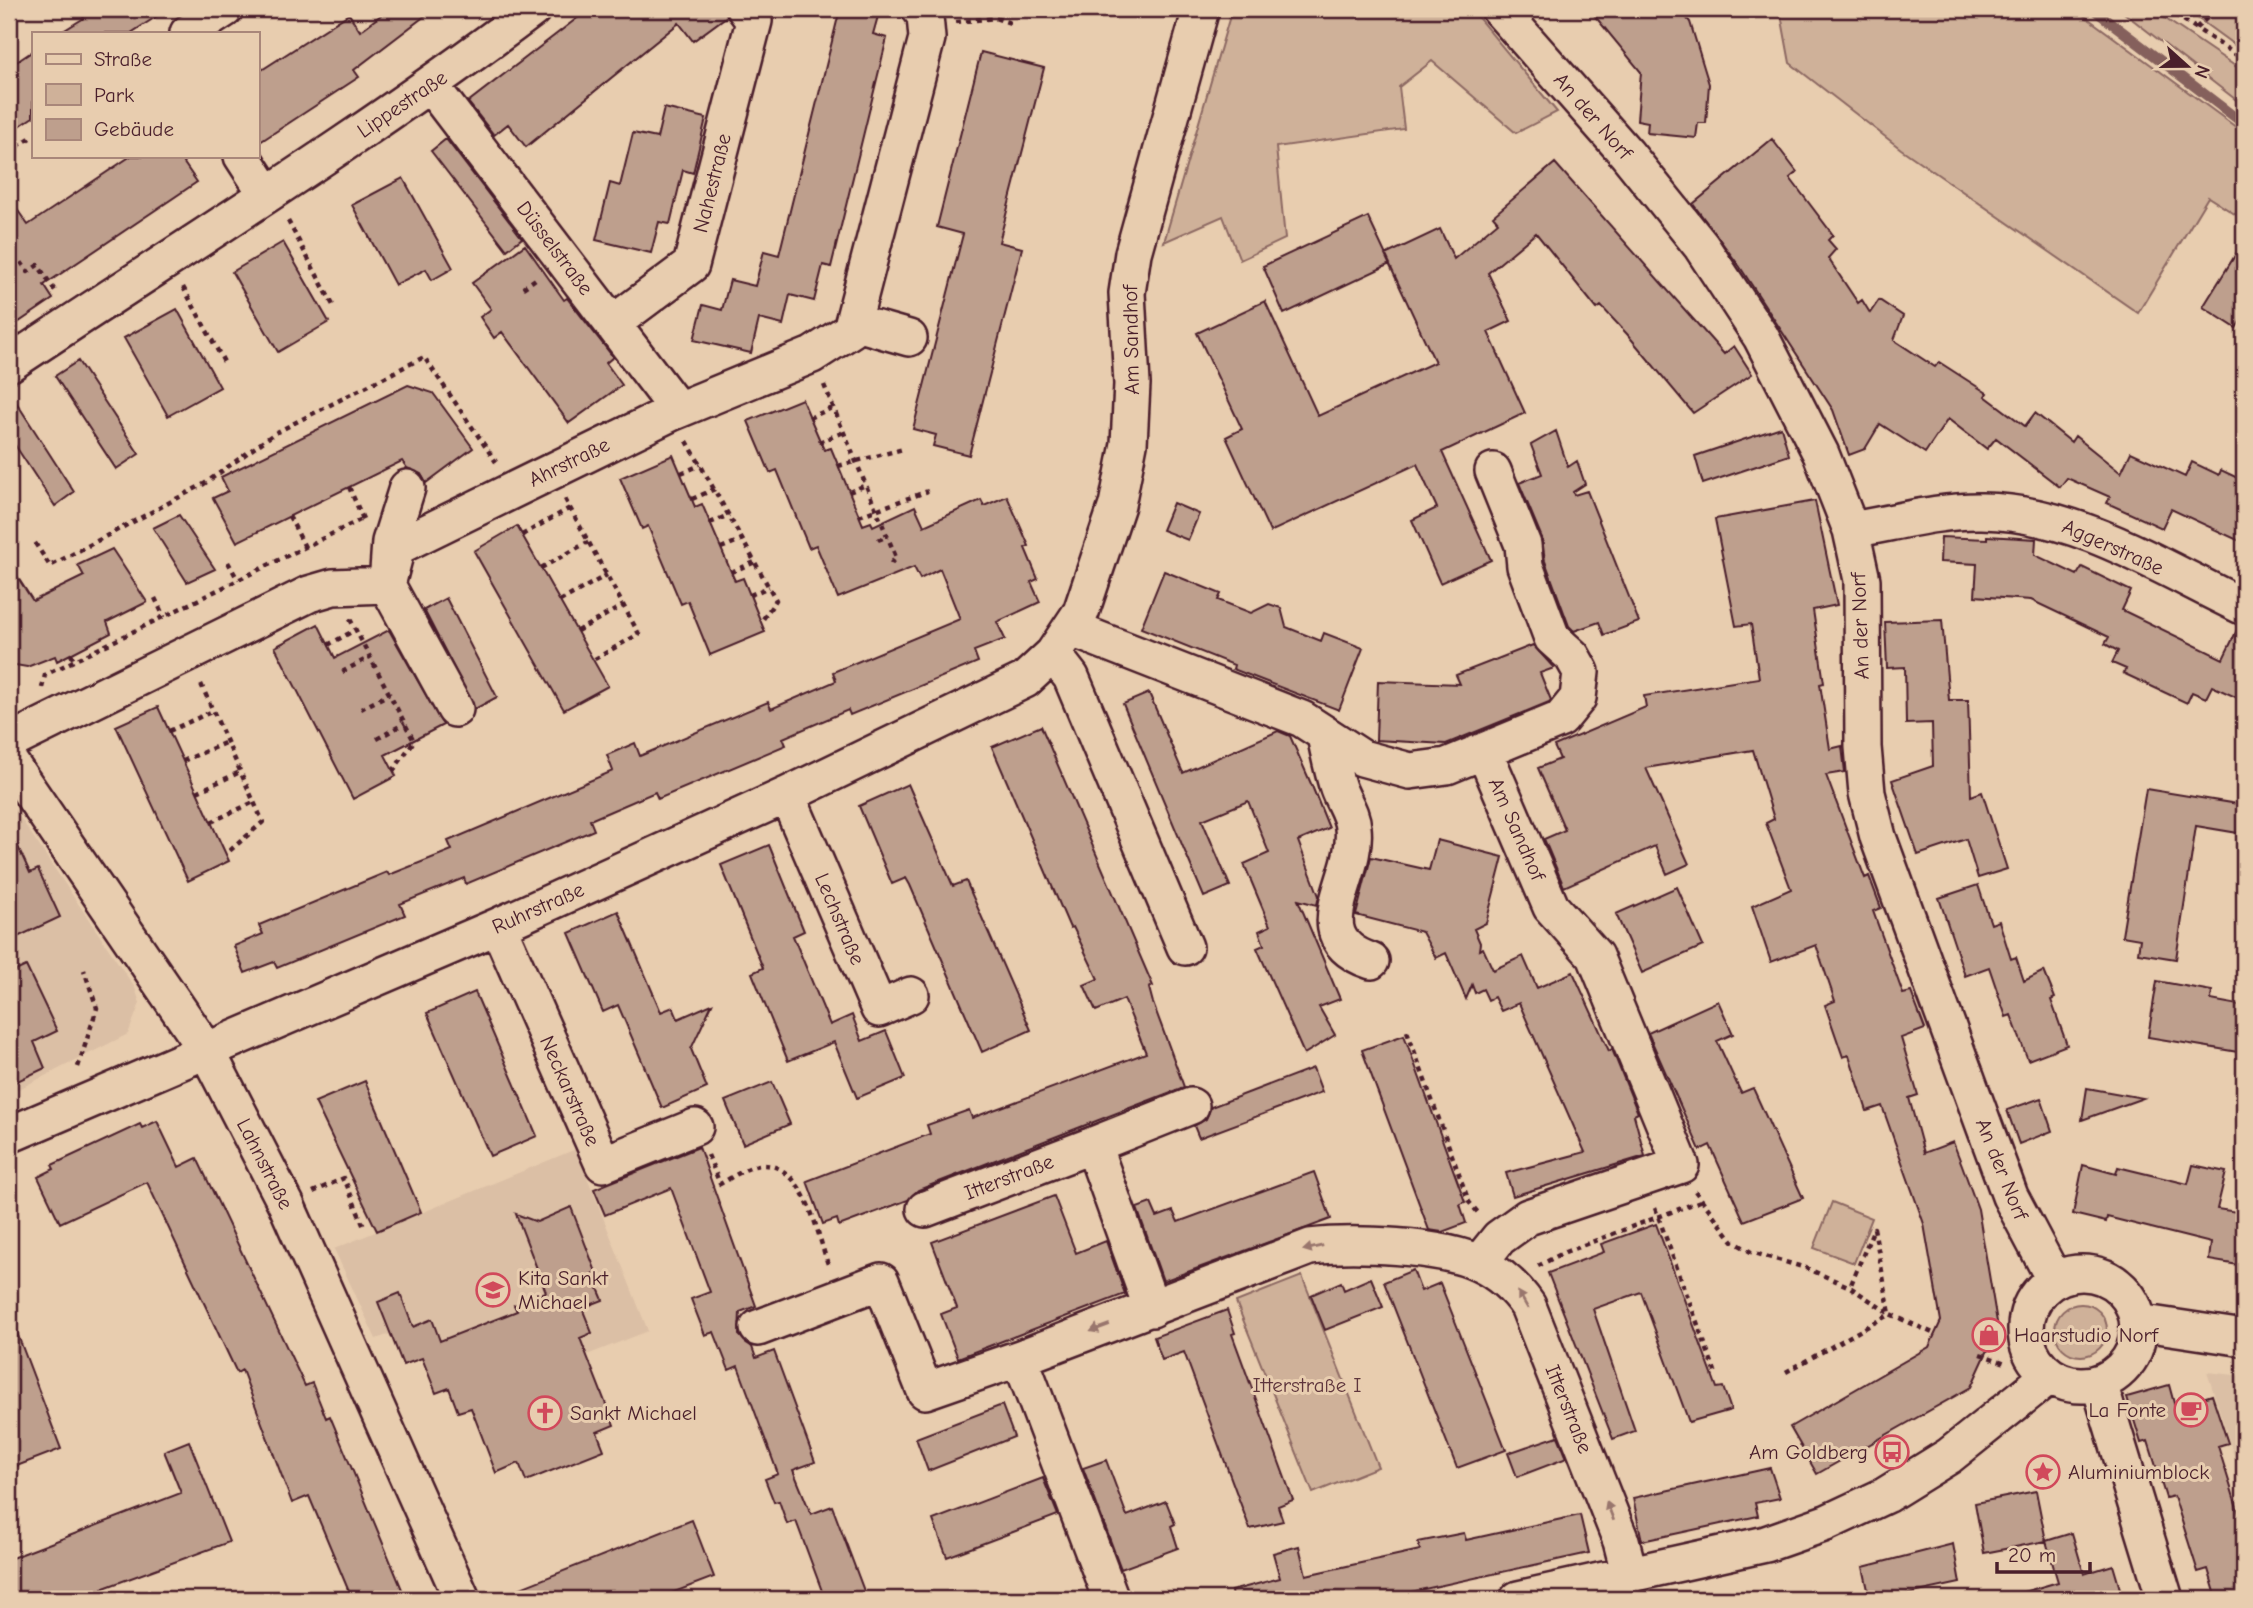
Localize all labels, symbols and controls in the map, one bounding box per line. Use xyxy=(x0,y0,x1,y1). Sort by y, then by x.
legend xyxy=(32,32,259,158)
north arrow xyxy=(2152,32,2222,102)
text: Straße xyxy=(94,47,152,71)
text: N xyxy=(2189,62,2214,81)
street label: Lippestraße xyxy=(353,65,451,143)
street label: An der Norf xyxy=(1549,68,1638,165)
text: Park xyxy=(94,83,134,107)
text: Gebäude xyxy=(94,117,174,141)
street label: Nahestraße xyxy=(688,131,736,235)
street label: Düsselstraße xyxy=(512,196,598,300)
street label: Am Sandhof xyxy=(1118,284,1144,395)
street label: Ahrstraße xyxy=(525,432,613,492)
street label: Aggerstraße xyxy=(2059,514,2167,580)
street label: An der Norf xyxy=(1846,571,1874,680)
street label: Am Sandhof xyxy=(1484,774,1551,885)
street label: Lechstraße xyxy=(810,870,870,968)
street label: Ruhrstraße xyxy=(488,877,588,939)
street label: Neckarstraße xyxy=(535,1032,605,1150)
street label: Lahnstraße xyxy=(232,1114,298,1214)
street label: An der Norf xyxy=(1971,1115,2034,1224)
street label: Itterstraße xyxy=(961,1149,1057,1205)
one-way arrow xyxy=(1302,1243,1324,1254)
place label: Kita Sankt Michael xyxy=(518,1266,609,1314)
school or university icon: Kita Sankt Michael xyxy=(474,1271,512,1309)
one-way arrow xyxy=(1517,1291,1530,1310)
shop icon: Haarstudio Norf xyxy=(1970,1316,2008,1354)
one-way arrow xyxy=(1090,1323,1111,1334)
place label: Haarstudio Norf xyxy=(2014,1323,2159,1347)
street label: Itterstraße xyxy=(1540,1361,1598,1457)
park label: Itterstraße I xyxy=(1253,1373,1361,1397)
cafe icon: La Fonte xyxy=(2172,1391,2210,1429)
church icon: Sankt Michael xyxy=(526,1394,564,1432)
place label: La Fonte xyxy=(2088,1398,2166,1422)
place label: Sankt Michael xyxy=(570,1401,697,1425)
bus stop icon: Am Goldberg xyxy=(1873,1433,1911,1471)
place label: Am Goldberg xyxy=(1749,1440,1868,1464)
place icon: Aluminiumblock xyxy=(2024,1453,2062,1491)
place label: Aluminiumblock xyxy=(2068,1460,2209,1484)
one-way arrow xyxy=(1604,1500,1615,1521)
scale bar xyxy=(1997,1531,2090,1575)
text: 20 m xyxy=(2008,1543,2056,1567)

